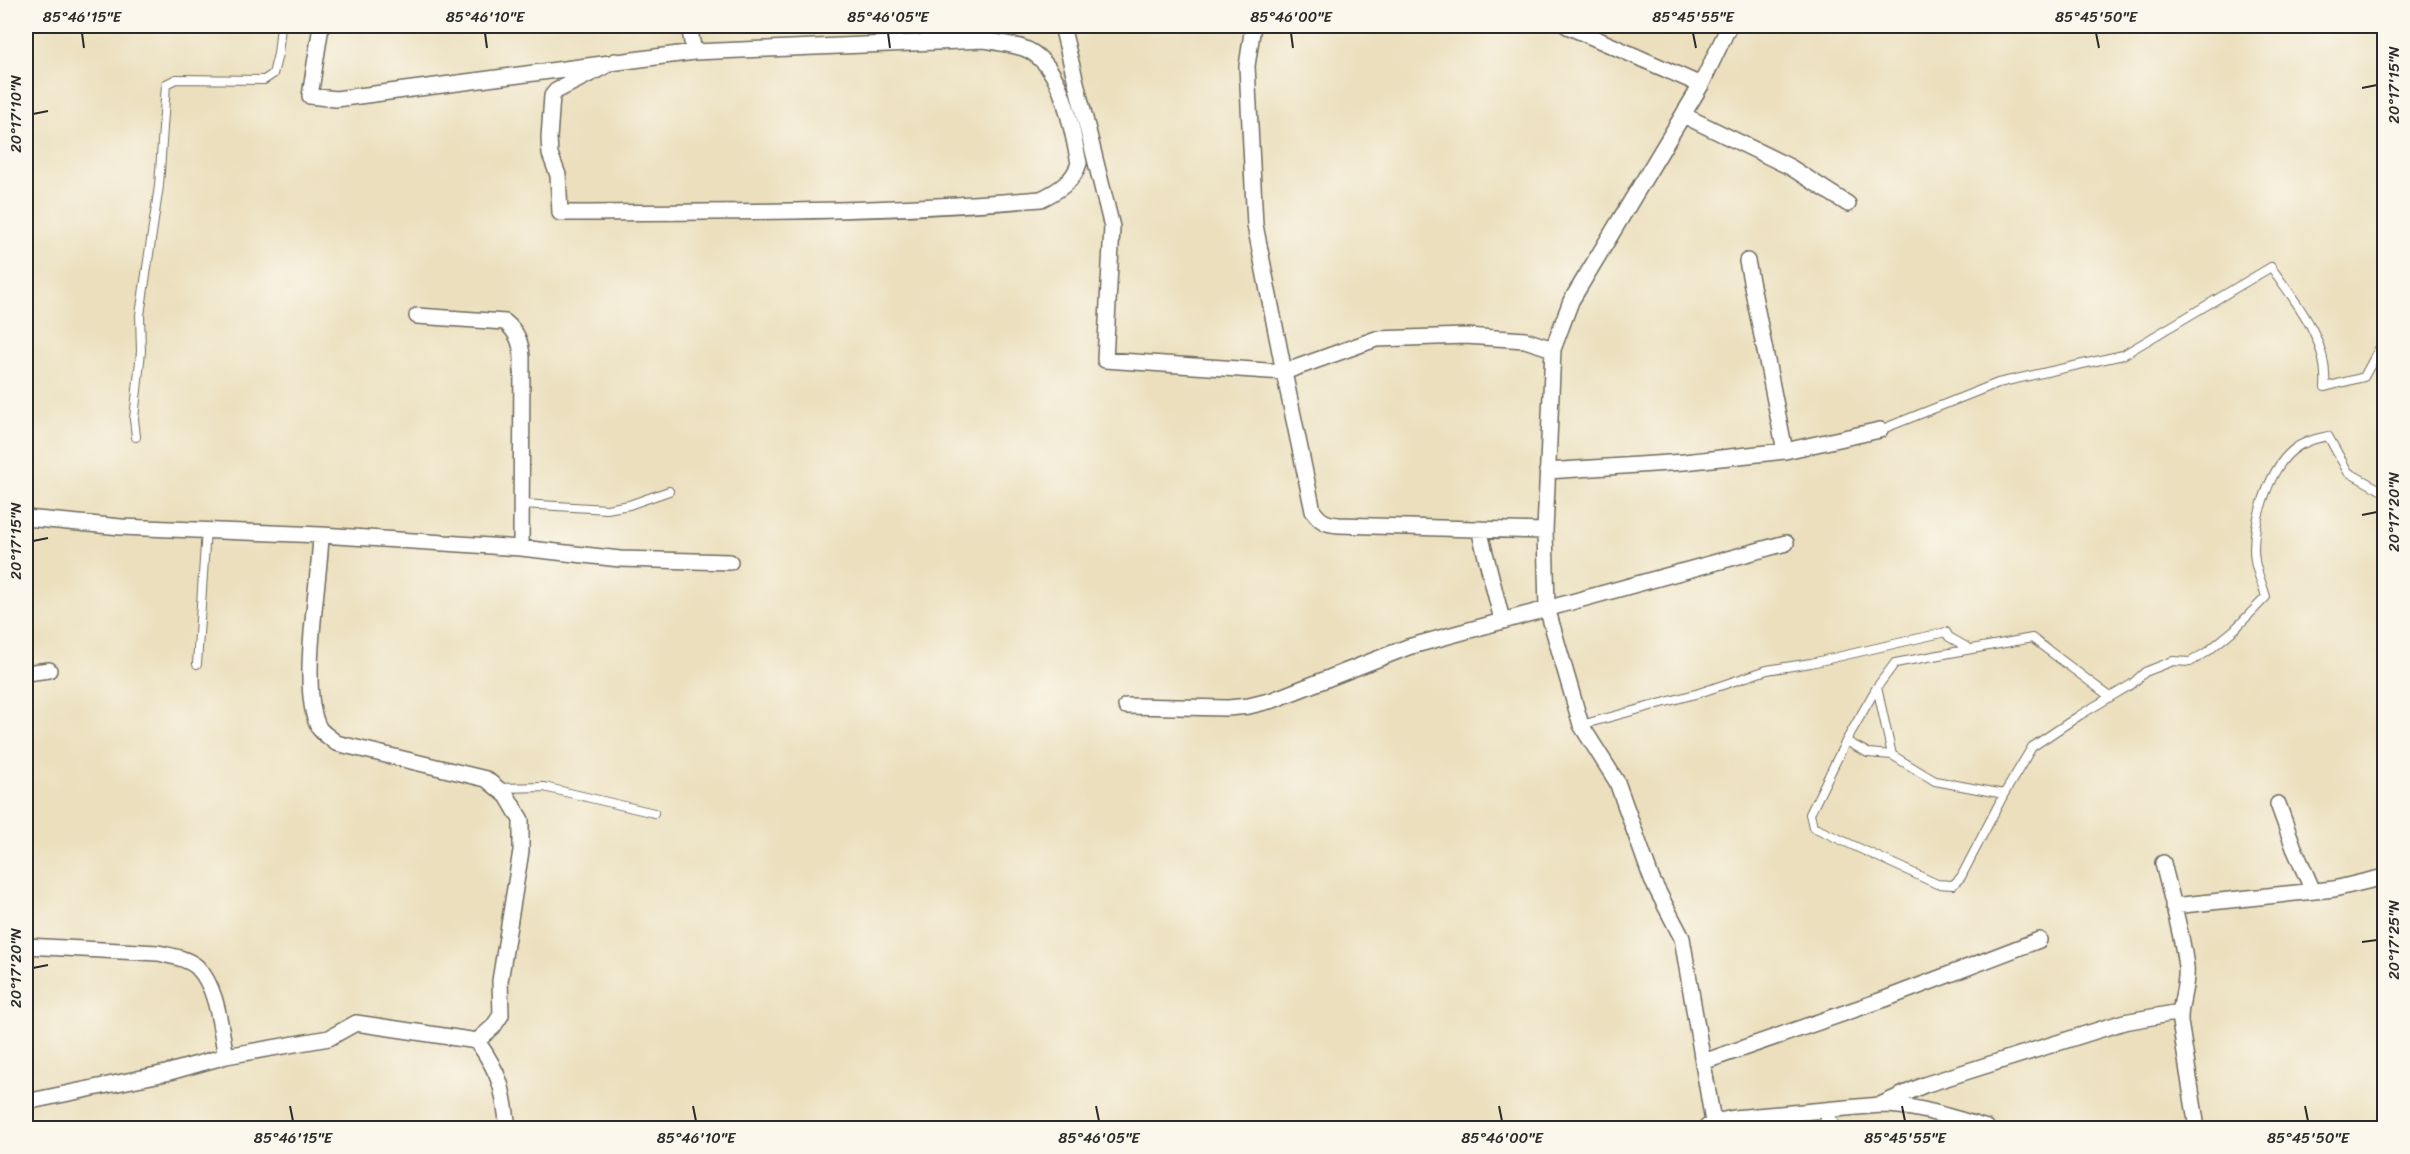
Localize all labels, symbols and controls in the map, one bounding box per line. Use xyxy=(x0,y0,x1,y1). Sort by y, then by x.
text: 85°46'15"E xyxy=(43,4,123,30)
text: 85°46'10"E xyxy=(446,4,526,30)
text: 85°46'05"E xyxy=(847,4,930,30)
text: 85°46'00"E xyxy=(1250,4,1333,30)
text: 85°45'55"E xyxy=(1652,4,1735,30)
text: 85°45'50"E xyxy=(2055,4,2139,30)
text: 20°17'15"N xyxy=(2381,46,2407,124)
text: 20°17'10"N xyxy=(3,75,29,153)
text: 20°17'20"N xyxy=(2381,471,2407,552)
text: 20°17'15"N xyxy=(3,502,29,580)
text: 20°17'25"N xyxy=(2381,900,2407,980)
text: 20°17'20"N xyxy=(3,927,29,1008)
text: 85°46'15"E xyxy=(254,1125,334,1151)
text: 85°46'10"E xyxy=(657,1125,737,1151)
text: 85°46'05"E xyxy=(1058,1125,1141,1151)
text: 85°46'00"E xyxy=(1461,1125,1544,1151)
text: 85°45'55"E xyxy=(1864,1125,1947,1151)
text: 85°45'50"E xyxy=(2267,1125,2351,1151)

